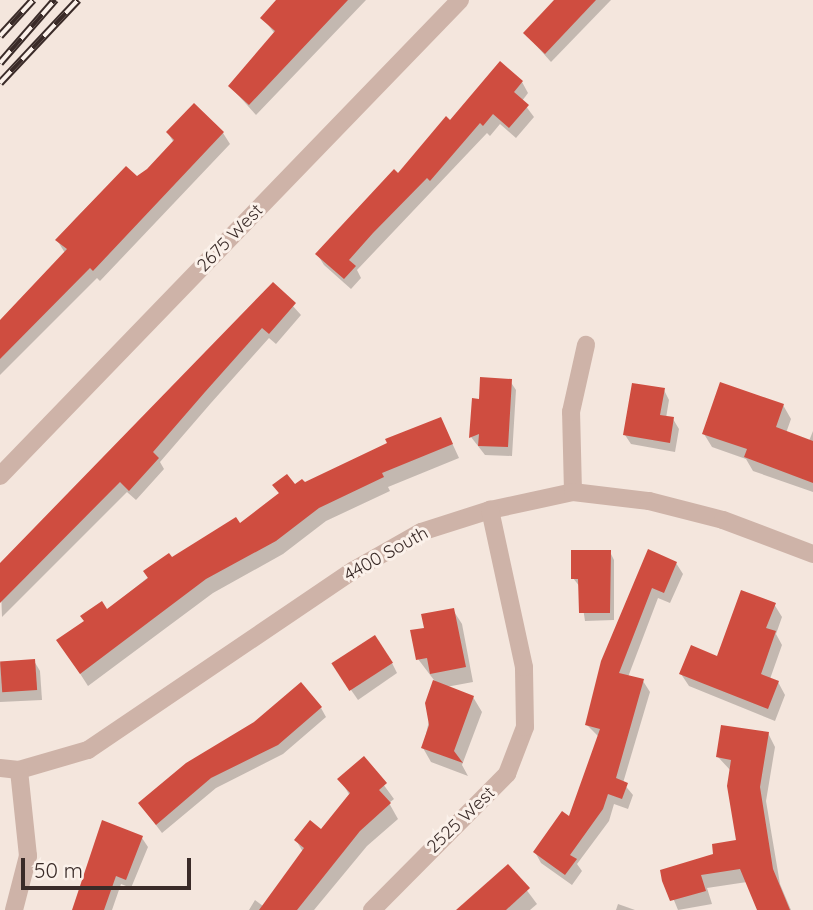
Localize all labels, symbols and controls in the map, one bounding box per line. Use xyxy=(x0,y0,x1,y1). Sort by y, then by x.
street label: 2675 West xyxy=(193,200,267,276)
street label: 4400 South xyxy=(340,522,432,586)
street label: 2525 West xyxy=(422,782,500,858)
scale bar xyxy=(24,844,194,888)
text: 50 m xyxy=(34,857,83,883)

